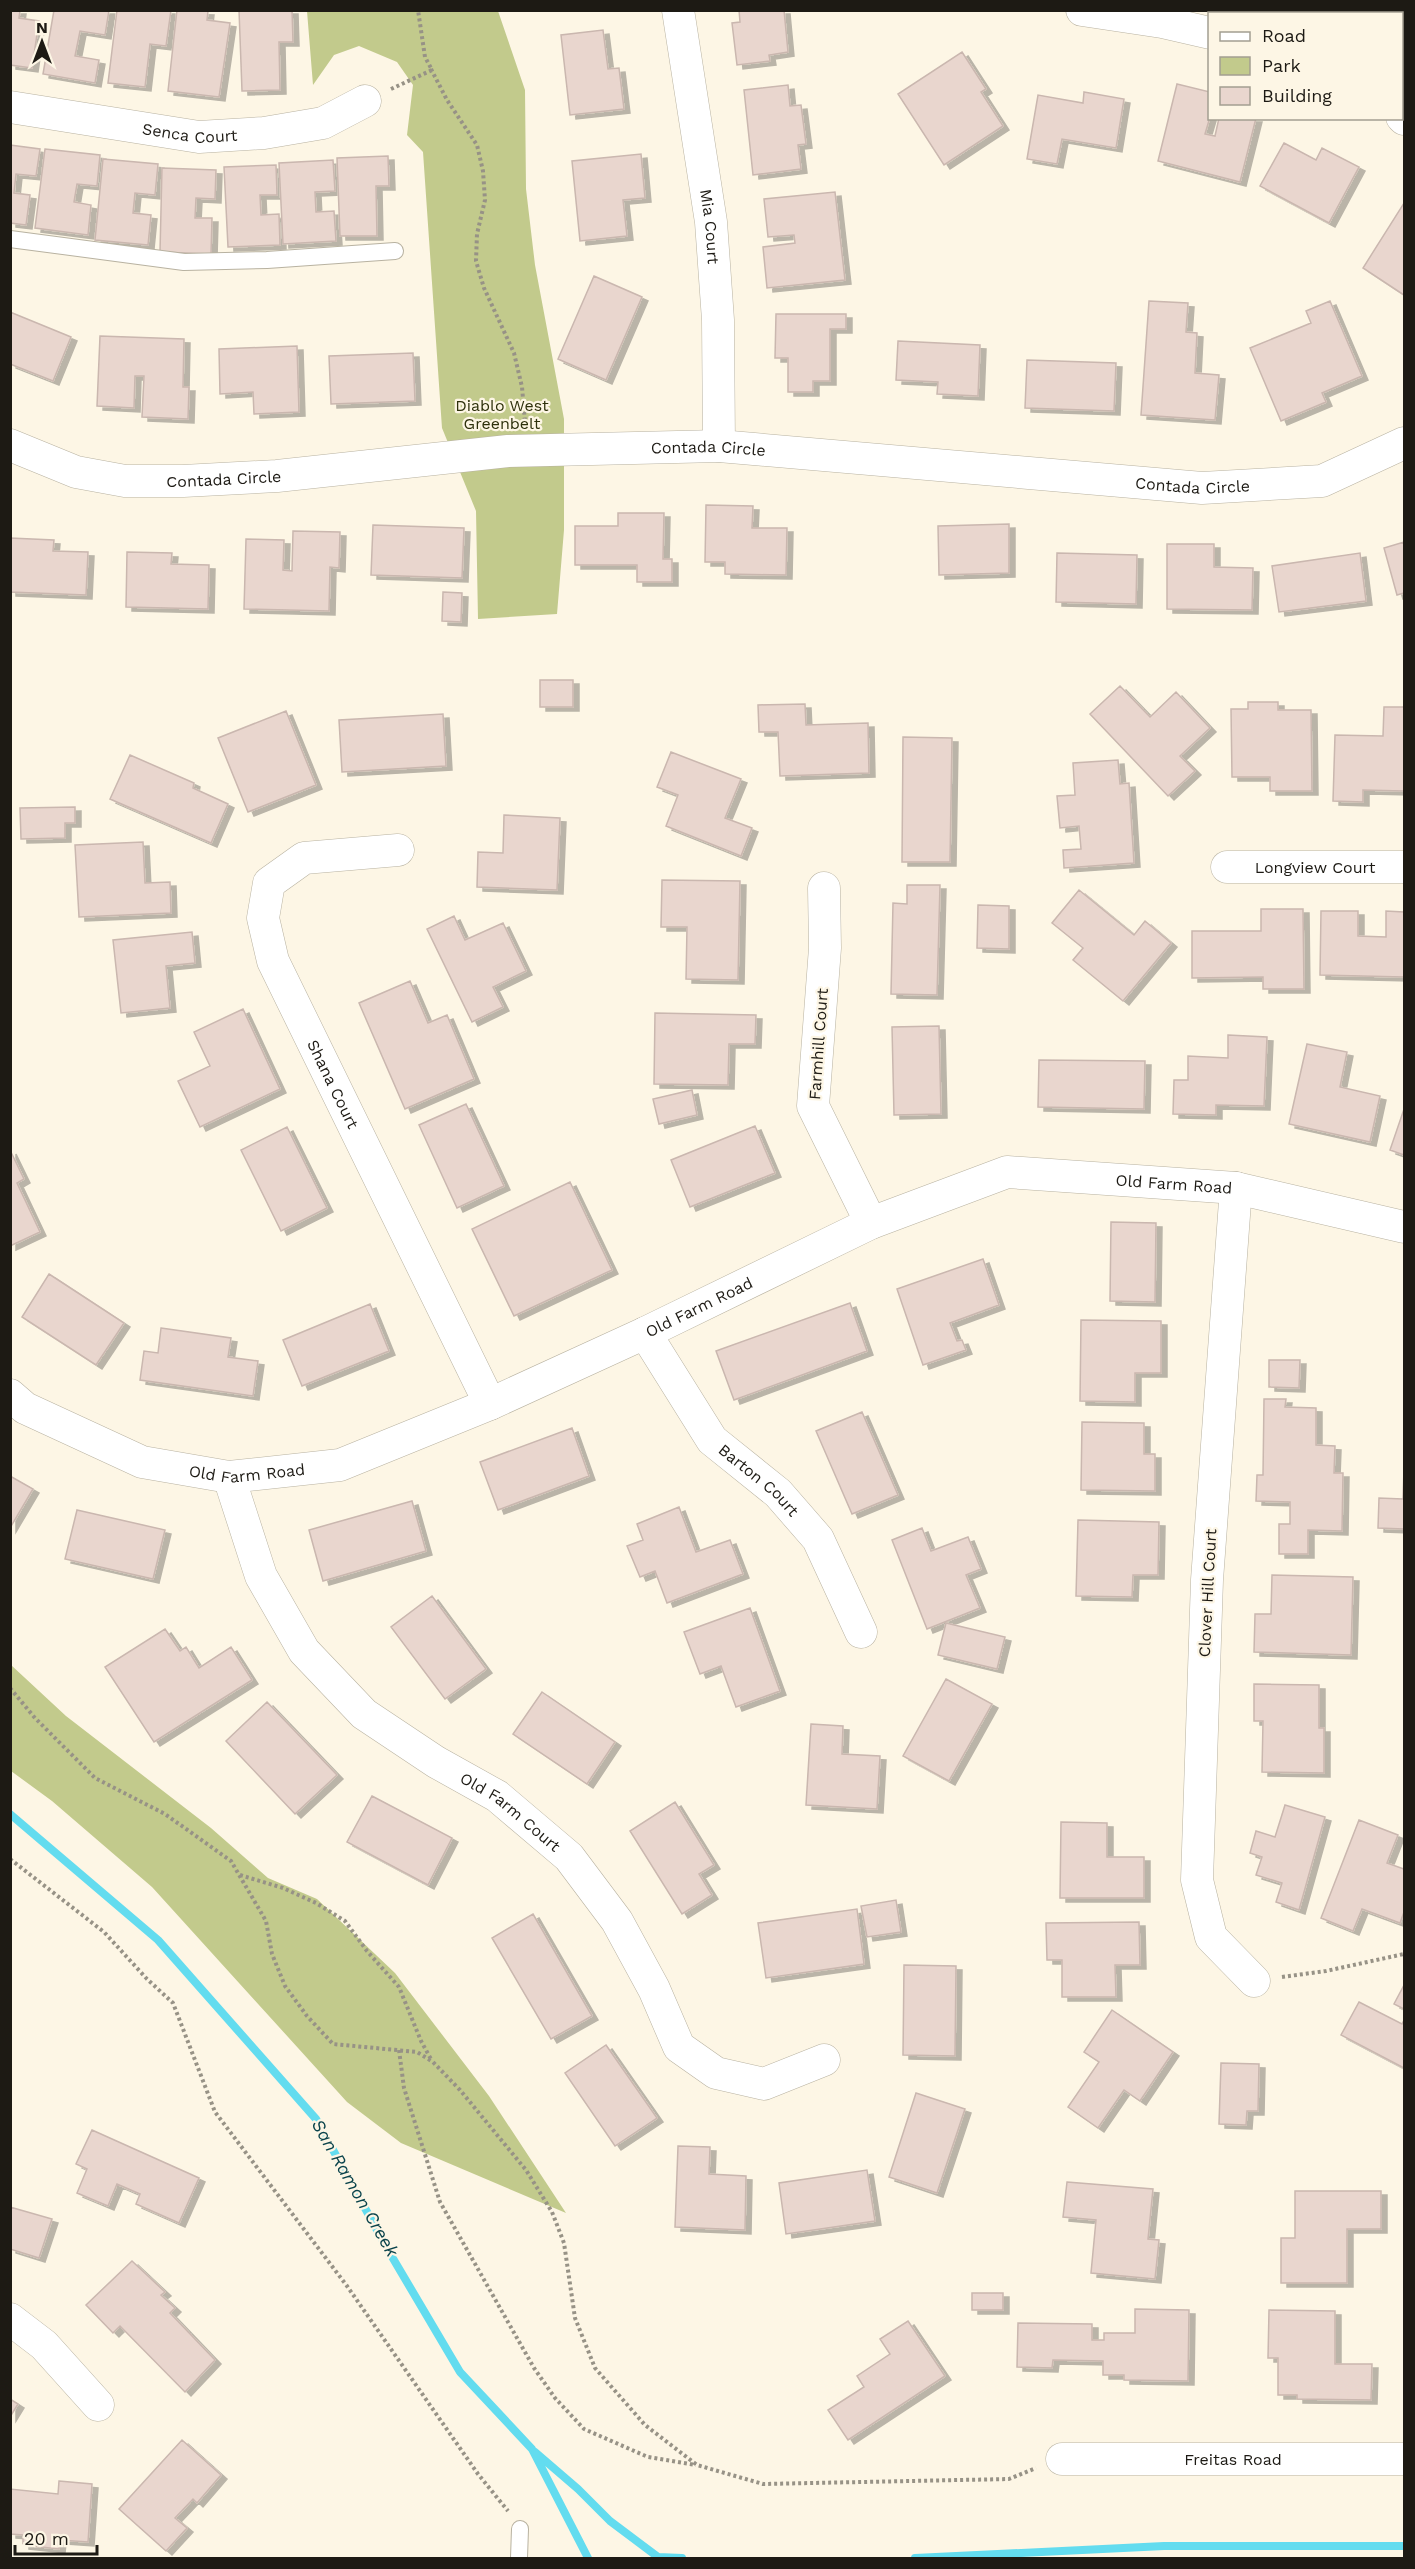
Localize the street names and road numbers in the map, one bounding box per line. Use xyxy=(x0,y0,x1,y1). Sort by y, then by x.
street label: Senca Court xyxy=(141,119,238,147)
street label: Mia Court xyxy=(696,188,723,265)
street label: Contada Circle xyxy=(651,437,766,460)
street label: Contada Circle xyxy=(166,467,282,491)
street label: Contada Circle xyxy=(1134,473,1251,498)
street label: Longview Court xyxy=(1255,858,1376,877)
street label: Farmhill Court xyxy=(805,987,832,1100)
street label: Shana Court xyxy=(303,1037,363,1132)
street label: Old Farm Road xyxy=(1115,1171,1233,1198)
street label: Old Farm Road xyxy=(642,1273,756,1341)
street label: Barton Court xyxy=(715,1440,803,1520)
street label: Old Farm Road xyxy=(188,1460,306,1487)
street label: Clover Hill Court xyxy=(1195,1528,1220,1658)
street label: Old Farm Court xyxy=(457,1769,565,1856)
street label: Freitas Road xyxy=(1184,2450,1282,2469)

